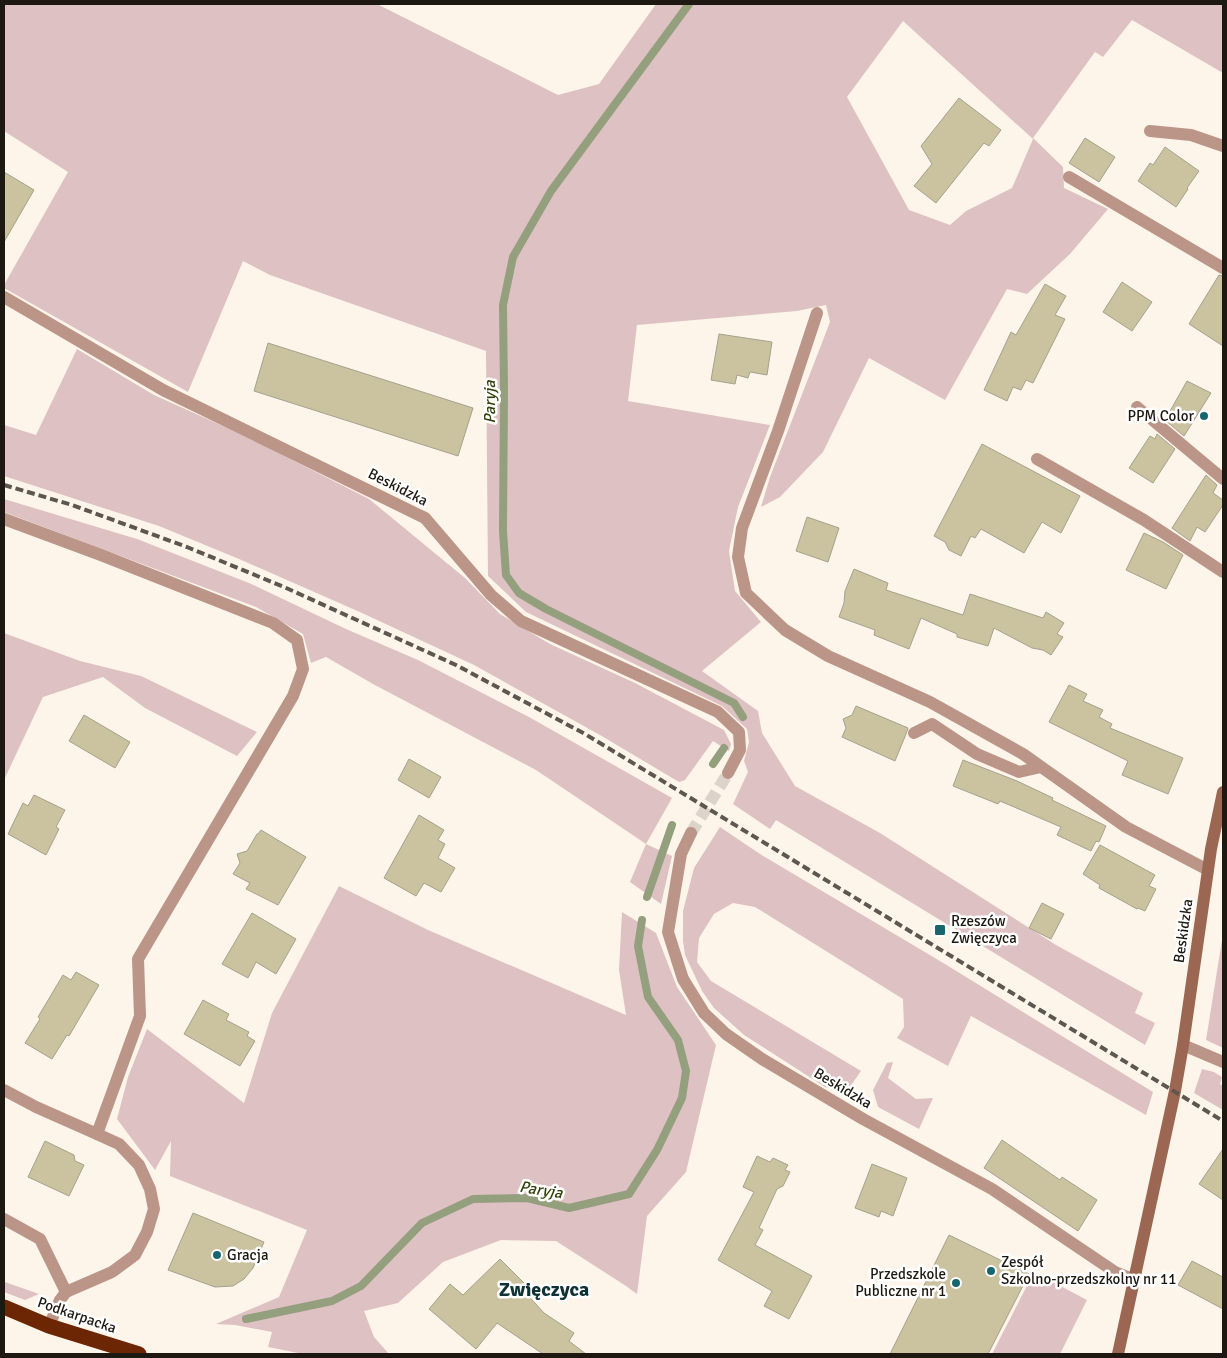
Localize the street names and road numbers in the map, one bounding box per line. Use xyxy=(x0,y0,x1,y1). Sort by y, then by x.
street label: Beskidzka xyxy=(365,464,431,510)
street label: Beskidzka xyxy=(1170,898,1196,964)
street label: Beskidzka xyxy=(811,1064,875,1112)
street label: Podkarpacka xyxy=(35,1293,119,1337)

